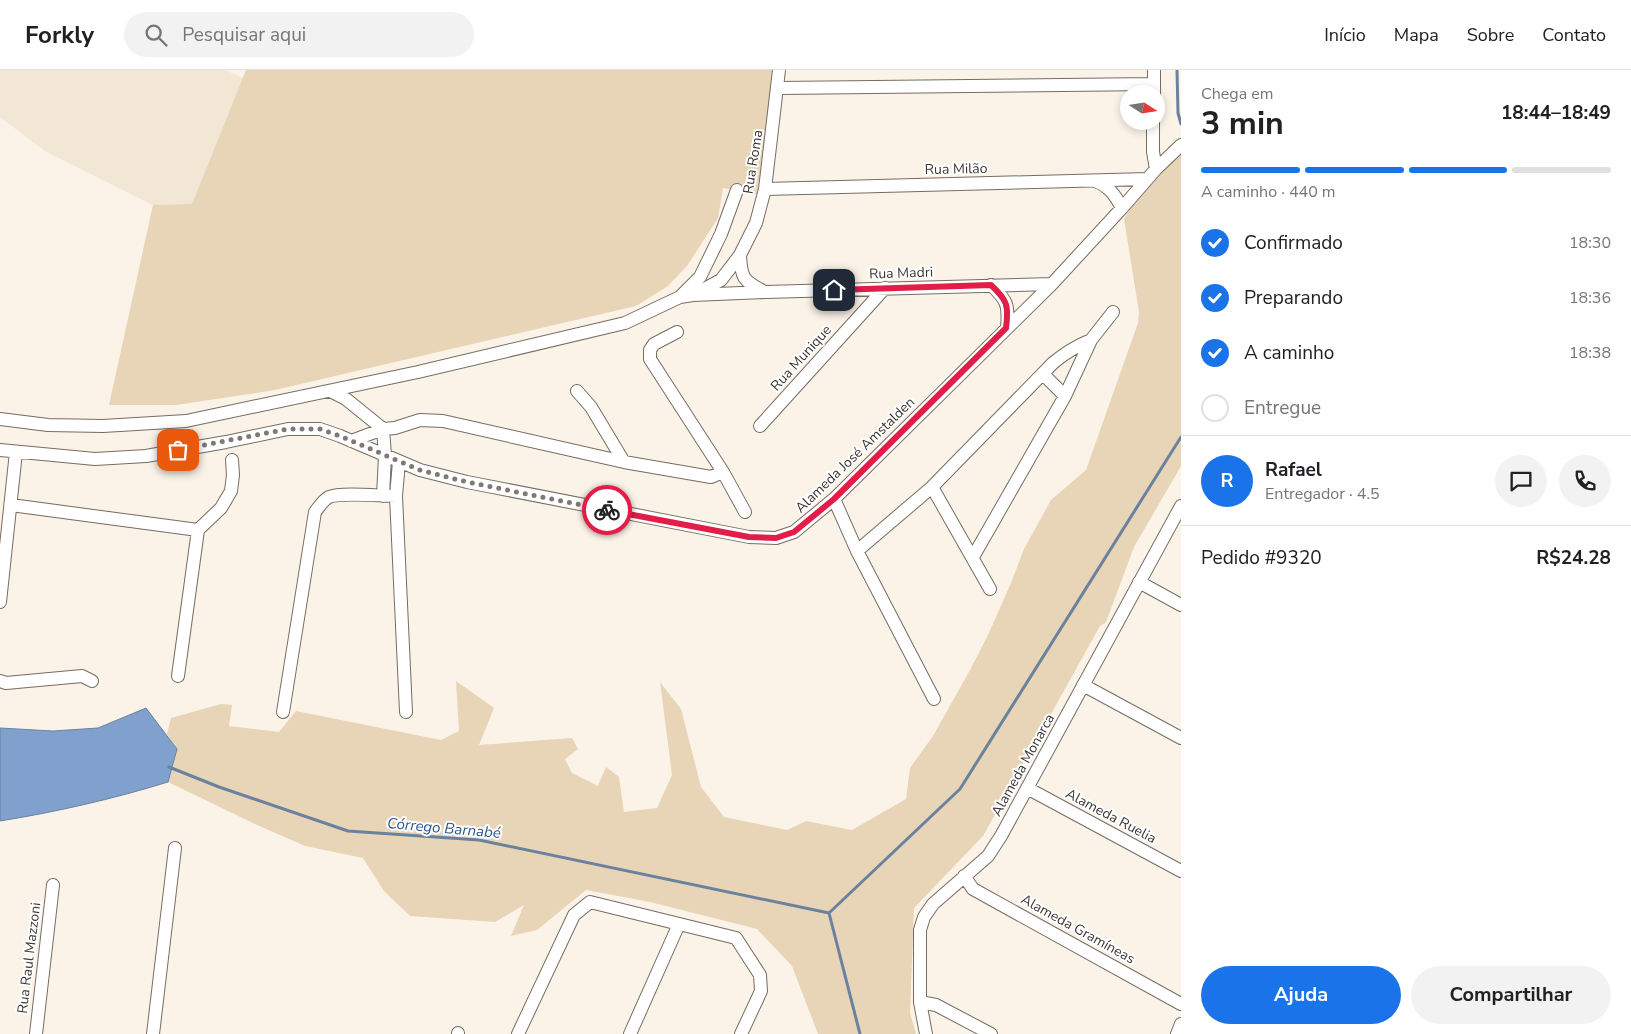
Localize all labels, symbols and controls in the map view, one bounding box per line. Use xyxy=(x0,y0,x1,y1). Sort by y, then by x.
search box xyxy=(124,12,474,57)
text: Forkly xyxy=(25,19,94,51)
icon: search xyxy=(142,21,170,49)
text: Pesquisar aqui xyxy=(182,22,306,48)
text: Início xyxy=(1324,23,1366,47)
text: Mapa xyxy=(1394,23,1439,47)
text: Sobre xyxy=(1467,23,1514,47)
text: Contato xyxy=(1542,23,1606,47)
text: Chega em xyxy=(1201,83,1274,105)
north arrow xyxy=(1120,85,1165,130)
map controls xyxy=(1120,85,1165,130)
text: 18:44–18:49 xyxy=(1501,100,1611,126)
text: 3 min xyxy=(1201,102,1284,145)
street label: Rua Roma xyxy=(739,129,767,195)
street label: Rua Milão xyxy=(924,159,988,179)
text: A caminho · 440 m xyxy=(1201,181,1336,203)
icon: check xyxy=(1201,229,1229,257)
text: Confirmado xyxy=(1244,230,1343,256)
text: 18:30 xyxy=(1569,232,1611,254)
street label: Rua Madri xyxy=(869,262,933,284)
pin xyxy=(813,269,855,311)
icon: home xyxy=(820,276,848,304)
icon: check xyxy=(1201,284,1229,312)
text: Preparando xyxy=(1244,285,1343,311)
text: 18:36 xyxy=(1569,287,1611,309)
street label: Rua Munique xyxy=(766,321,836,395)
icon: check xyxy=(1201,339,1229,367)
text: A caminho xyxy=(1244,340,1334,366)
text: 18:38 xyxy=(1569,342,1611,364)
street label: Alameda José Amstalden xyxy=(791,393,919,517)
text: Entregue xyxy=(1244,395,1321,421)
pin xyxy=(157,429,199,471)
icon: bag xyxy=(164,436,192,464)
button: chat xyxy=(1495,455,1547,507)
button: phone xyxy=(1559,455,1611,507)
text: Rafael xyxy=(1265,457,1322,483)
text: R xyxy=(1220,468,1234,494)
text: Entregador · 4.5 xyxy=(1265,483,1380,505)
courier xyxy=(582,485,632,535)
icon: bike xyxy=(593,496,621,524)
text: Pedido #9320 xyxy=(1201,545,1322,571)
text: R$24.28 xyxy=(1536,545,1611,571)
street label: Alameda Monarca xyxy=(987,710,1059,820)
street label: Alameda Ruelia xyxy=(1062,784,1160,848)
water label: Córrego Barnabé xyxy=(386,813,502,843)
street label: Alameda Gramíneas xyxy=(1018,890,1139,968)
street label: Rua Raul Mazzoni xyxy=(13,901,45,1015)
button: Ajuda xyxy=(1201,966,1401,1024)
button: Compartilhar xyxy=(1411,966,1611,1024)

